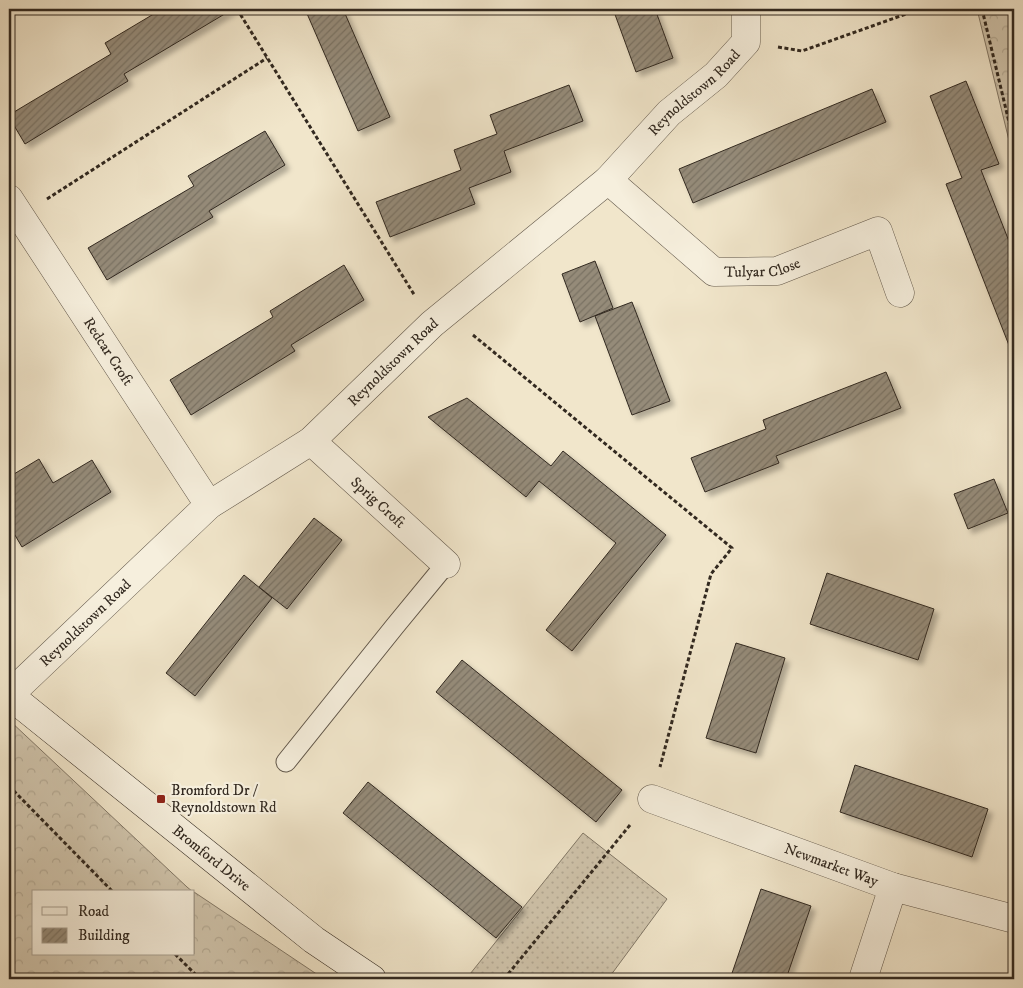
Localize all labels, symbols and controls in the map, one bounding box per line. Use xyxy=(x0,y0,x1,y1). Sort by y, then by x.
street label: Reynoldstown Road xyxy=(644,45,745,140)
street label: Tulyar Close xyxy=(724,254,803,282)
street label: Redcar Croft xyxy=(79,314,137,389)
street label: Reynoldstown Road xyxy=(344,314,443,411)
street label: Sprig Croft xyxy=(347,473,409,533)
street label: Reynoldstown Road xyxy=(36,575,136,671)
place label: Bromford Dr / Reynoldstown Rd xyxy=(171,781,277,817)
marker: Bromford Dr / Reynoldstown Rd xyxy=(155,793,167,805)
street label: Bromford Drive xyxy=(168,821,254,895)
street label: Newmarket Way xyxy=(782,839,882,891)
legend xyxy=(32,890,195,956)
text: Road xyxy=(78,902,110,921)
text: Building xyxy=(78,926,130,945)

